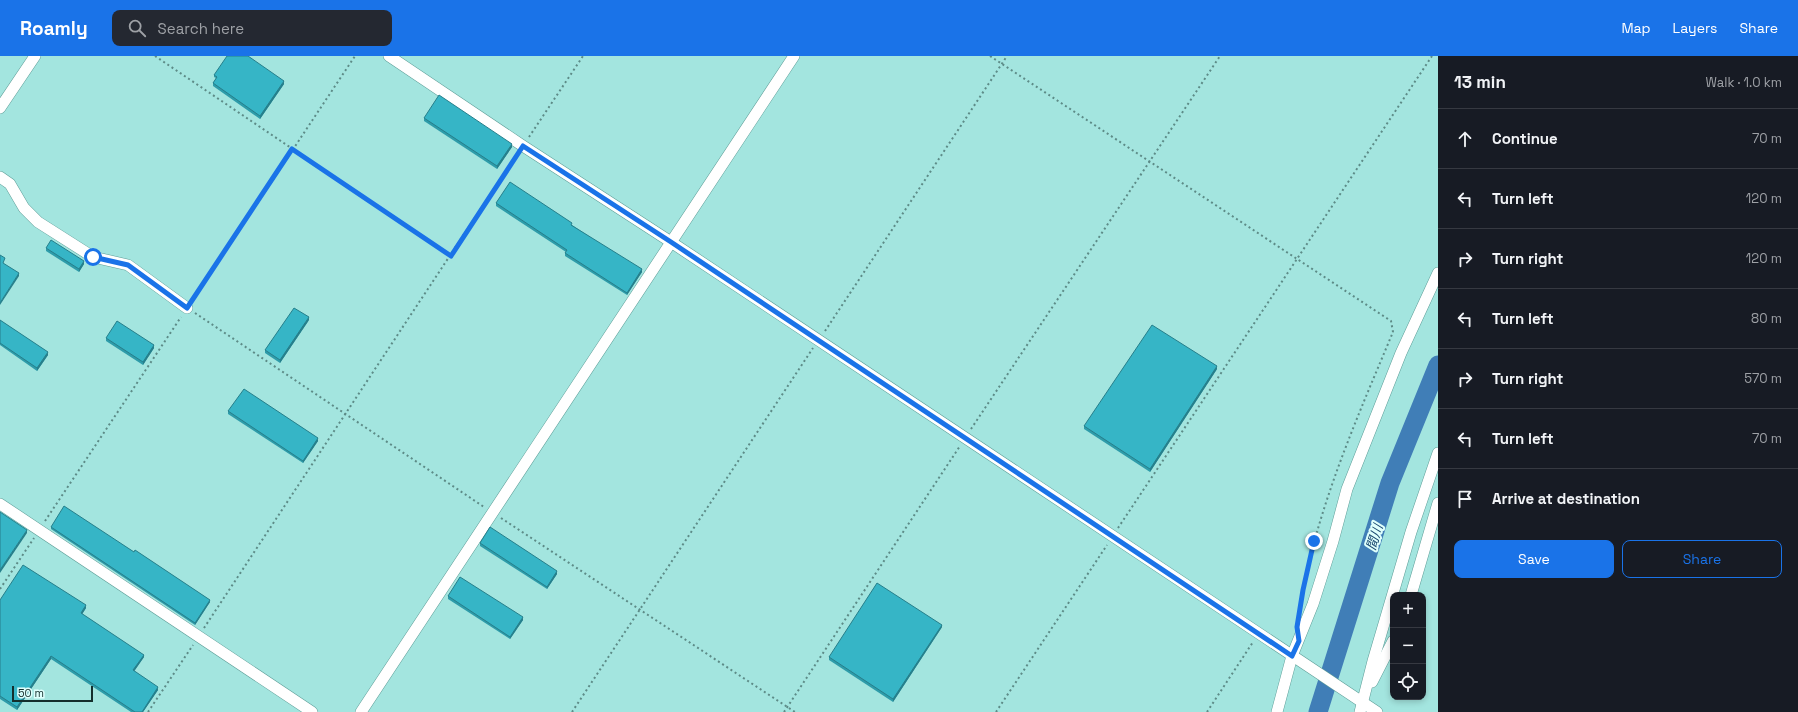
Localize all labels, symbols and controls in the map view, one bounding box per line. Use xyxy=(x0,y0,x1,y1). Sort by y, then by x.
search box xyxy=(112,10,392,46)
text: Roamly xyxy=(20,16,88,41)
icon: search xyxy=(126,17,148,39)
text: Search here xyxy=(158,19,244,38)
text: Map xyxy=(1621,19,1651,37)
text: Layers xyxy=(1673,19,1717,37)
text: Share xyxy=(1739,19,1778,37)
text: 13 min xyxy=(1454,71,1506,93)
text: Walk · 1.0 km xyxy=(1706,74,1782,91)
icon: ahead xyxy=(1454,128,1476,150)
text: Continue xyxy=(1492,129,1558,148)
text: 70 m xyxy=(1752,130,1782,147)
icon: left xyxy=(1454,188,1476,210)
text: Turn left xyxy=(1492,189,1554,208)
text: 120 m xyxy=(1746,190,1782,207)
route start xyxy=(84,248,102,266)
icon: right xyxy=(1454,248,1476,270)
text: Turn right xyxy=(1492,249,1563,268)
text: 120 m xyxy=(1746,250,1782,267)
icon: left xyxy=(1454,308,1476,330)
text: Turn left xyxy=(1492,309,1554,328)
text: 80 m xyxy=(1751,310,1782,327)
icon: right xyxy=(1454,368,1476,390)
text: Turn right xyxy=(1492,369,1563,388)
text: 570 m xyxy=(1744,370,1782,387)
icon: left xyxy=(1454,428,1476,450)
text: Turn left xyxy=(1492,429,1554,448)
text: 70 m xyxy=(1752,430,1782,447)
icon: arrive xyxy=(1454,488,1476,510)
text: Arrive at destination xyxy=(1492,489,1640,508)
water label: 間川 xyxy=(1362,520,1387,552)
route end xyxy=(1305,532,1323,550)
button: Save xyxy=(1454,540,1614,578)
button: Share xyxy=(1622,540,1782,578)
map controls xyxy=(1390,592,1426,700)
button: + xyxy=(1390,592,1426,628)
button: − xyxy=(1390,628,1426,664)
button: locate xyxy=(1390,664,1426,700)
scale bar xyxy=(12,684,93,703)
text: 50 m xyxy=(18,686,44,700)

